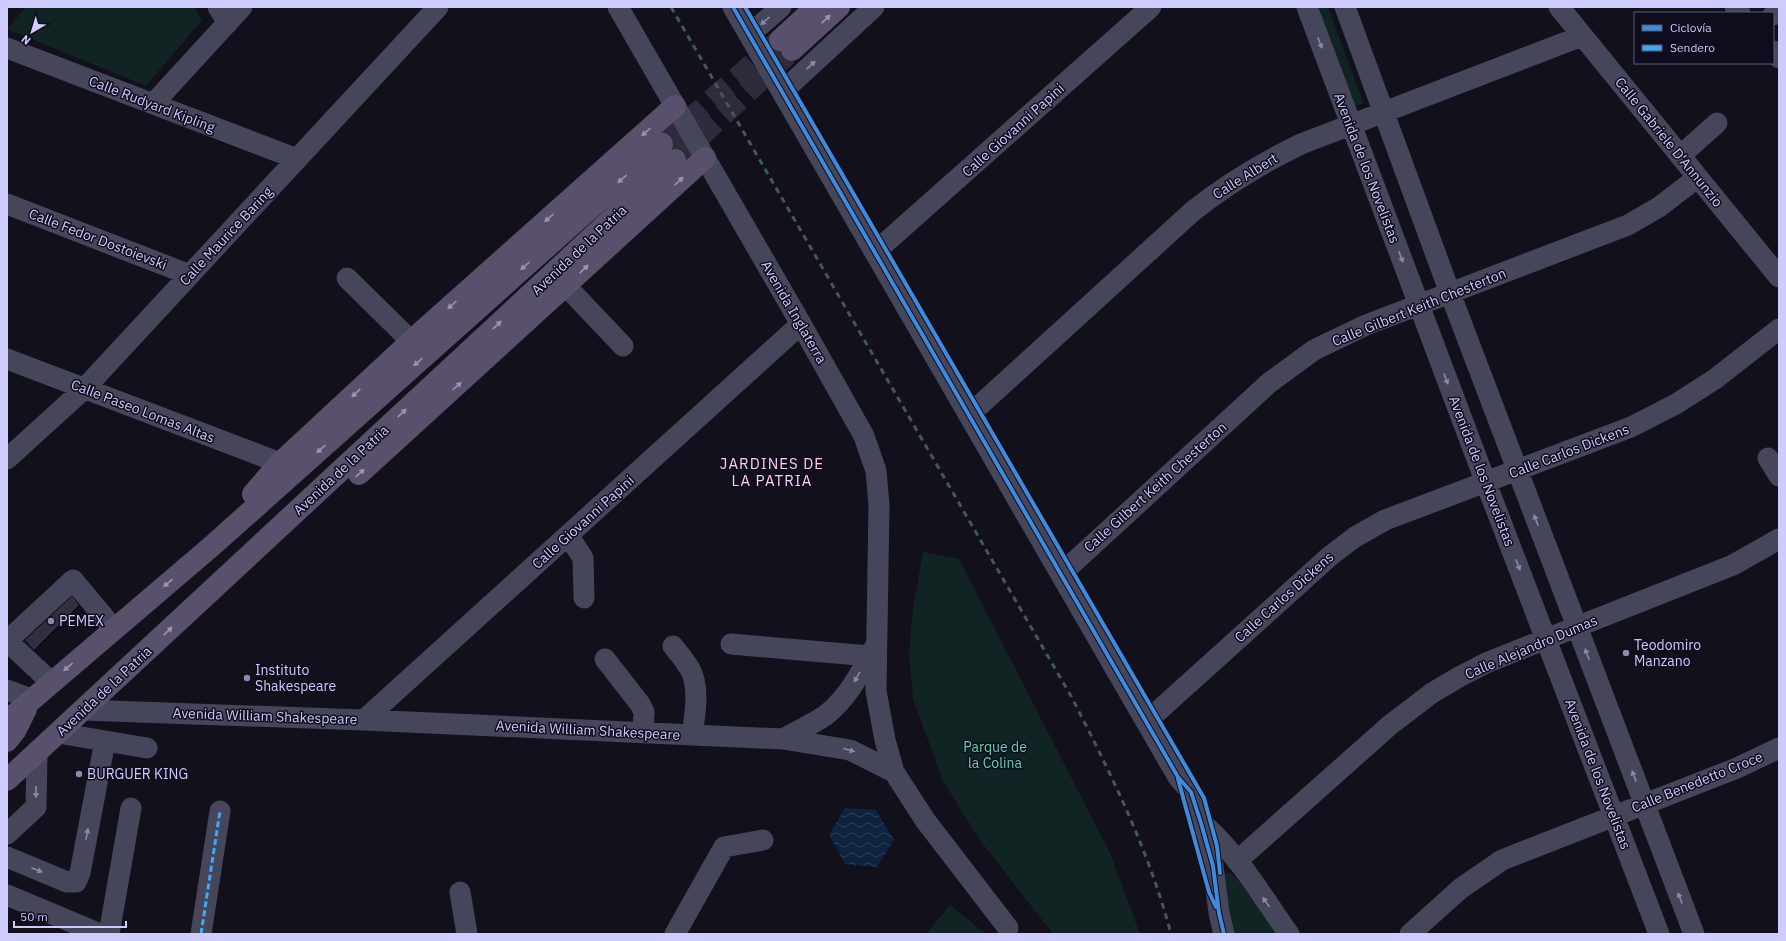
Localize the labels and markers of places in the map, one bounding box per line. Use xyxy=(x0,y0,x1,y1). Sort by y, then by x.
place label: PEMEX xyxy=(59,612,104,630)
marker: PEMEX xyxy=(46,616,56,626)
place label: Teodomiro Manzano xyxy=(1634,636,1701,670)
marker: Teodomiro Manzano xyxy=(1621,648,1631,658)
place label: Instituto Shakespeare xyxy=(255,661,337,695)
marker: Instituto Shakespeare xyxy=(242,673,252,683)
place label: BURGUER KING xyxy=(87,765,188,783)
marker: BURGUER KING xyxy=(74,769,84,779)

